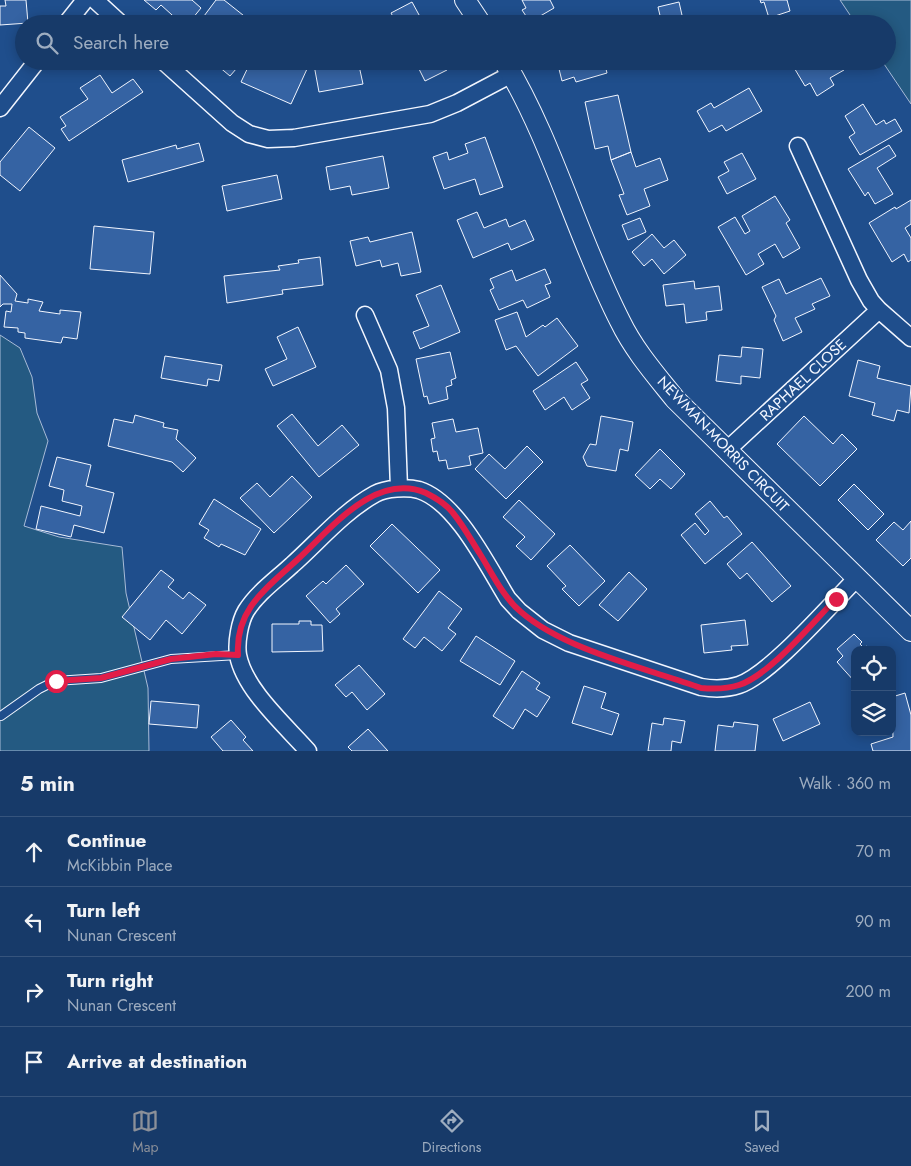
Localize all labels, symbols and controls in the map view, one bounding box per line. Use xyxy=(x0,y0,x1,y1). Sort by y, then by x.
search box xyxy=(15,15,896,70)
icon: search xyxy=(33,29,61,57)
text: Search here xyxy=(73,29,169,56)
street label: RAPHAEL CLOSE xyxy=(755,334,851,426)
street label: NEWMAN-MORRIS CIRCUIT xyxy=(652,371,794,517)
route end xyxy=(825,588,848,611)
map controls xyxy=(851,646,896,736)
button: locate xyxy=(851,646,896,691)
route start xyxy=(45,670,68,693)
button: layers xyxy=(851,691,896,736)
text: 5 min xyxy=(20,769,75,799)
text: Walk · 360 m xyxy=(799,772,891,795)
text: Continue xyxy=(67,827,146,854)
icon: ahead xyxy=(20,838,48,866)
text: 70 m xyxy=(856,840,891,863)
text: McKibbin Place xyxy=(67,854,172,877)
text: Turn left xyxy=(67,897,140,924)
icon: left xyxy=(20,908,48,936)
text: 90 m xyxy=(855,910,891,933)
text: Nunan Crescent xyxy=(67,924,176,947)
text: Turn right xyxy=(67,967,153,994)
icon: right xyxy=(20,978,48,1006)
text: 200 m xyxy=(845,980,891,1003)
text: Nunan Crescent xyxy=(67,994,176,1017)
icon: arrive xyxy=(20,1048,48,1076)
text: Arrive at destination xyxy=(67,1048,247,1075)
tab: Map xyxy=(131,1107,159,1157)
tab: Directions xyxy=(422,1107,481,1157)
tab: Saved xyxy=(744,1107,780,1157)

